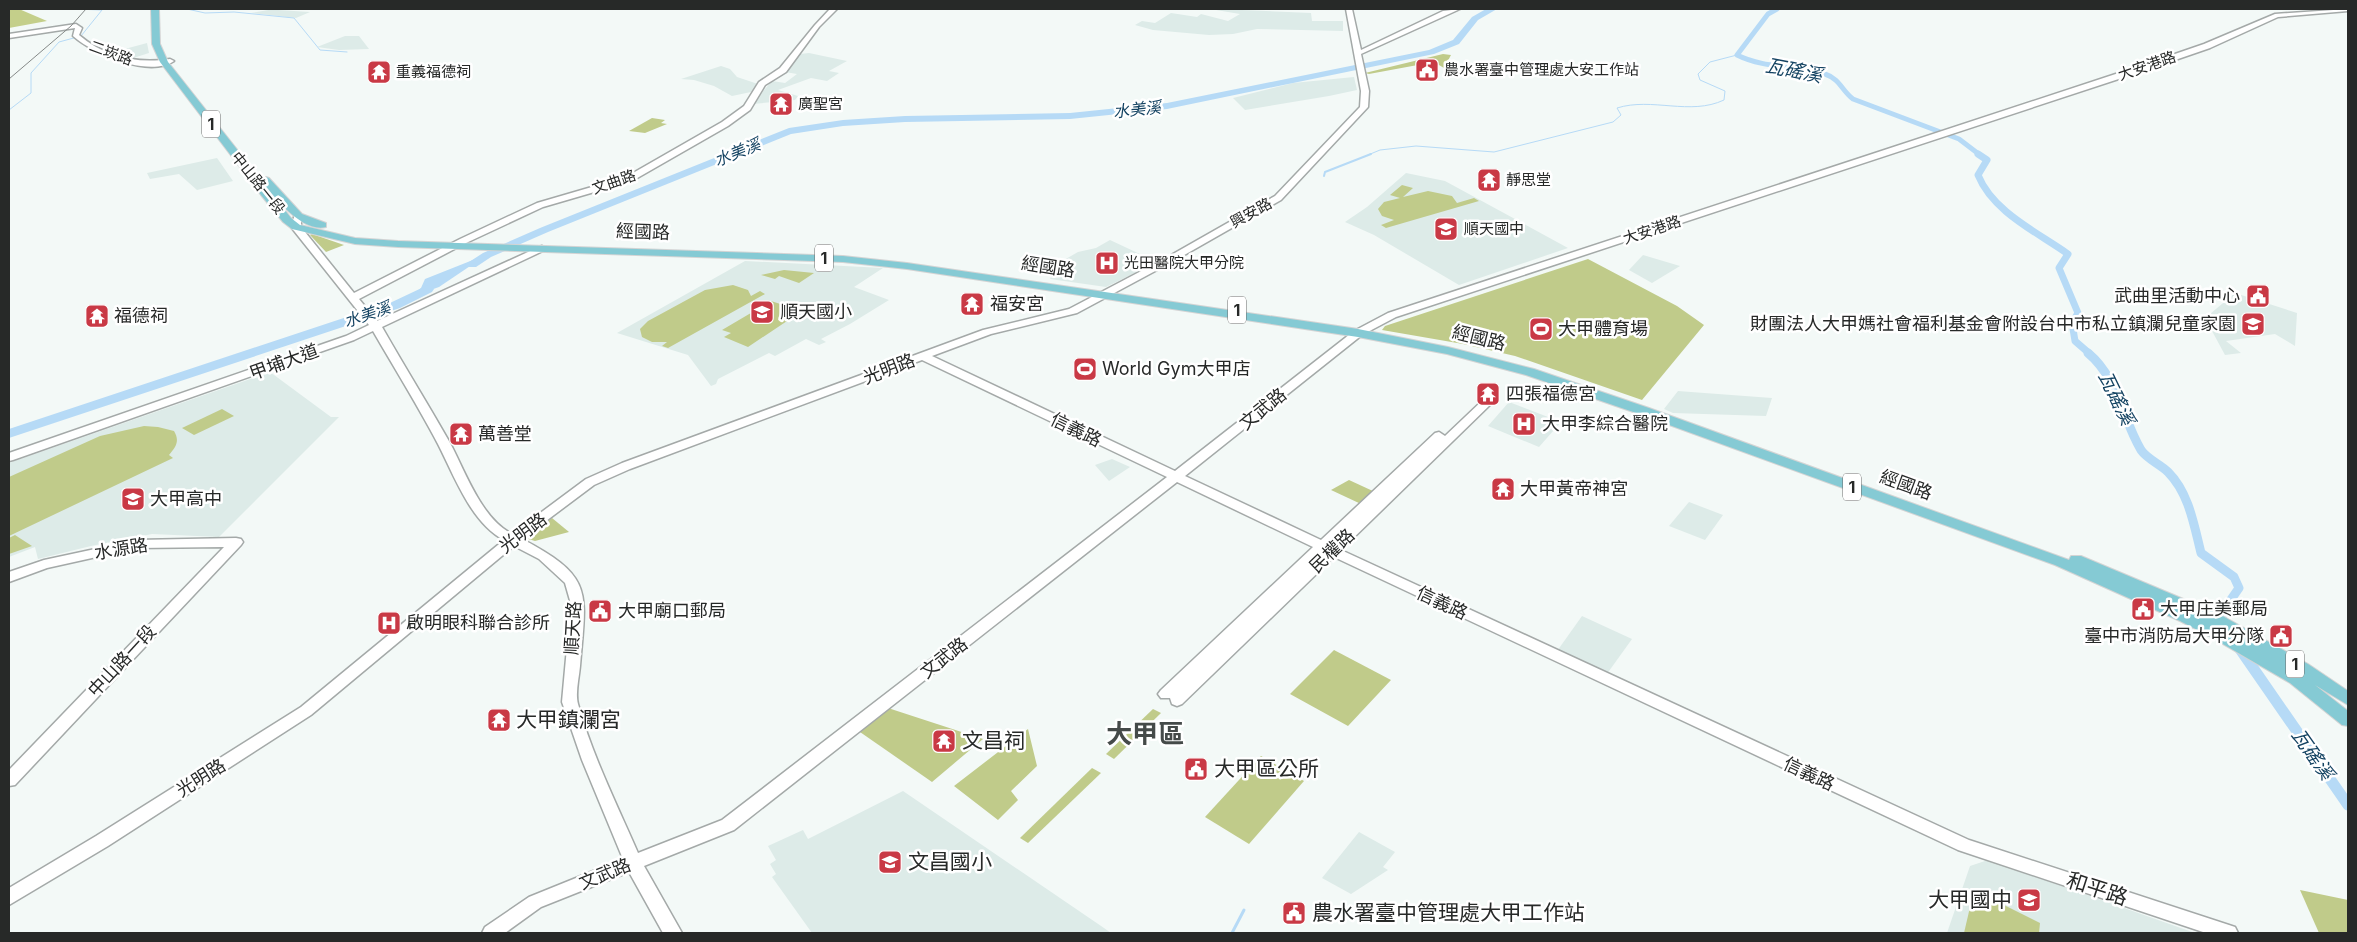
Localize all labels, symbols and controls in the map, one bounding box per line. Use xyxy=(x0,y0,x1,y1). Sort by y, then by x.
street label: 二崁路 xyxy=(87,36,136,69)
street label: 大安港路 xyxy=(2115,47,2178,84)
water label: 瓦磘溪 xyxy=(1764,54,1827,88)
public building icon: 農水署臺中管理處大安工作站 xyxy=(1414,57,1440,83)
temple icon: 重義福德祠 xyxy=(366,59,392,85)
place label: 農水署臺中管理處大安工作站 xyxy=(1444,60,1639,79)
place label: 重義福德祠 xyxy=(396,62,471,81)
temple icon: 廣聖宮 xyxy=(768,91,794,117)
place label: 廣聖宮 xyxy=(798,94,843,113)
water label: 水美溪 xyxy=(1112,96,1164,121)
road number: 1 xyxy=(202,110,220,138)
water label: 水美溪 xyxy=(711,133,765,170)
street label: 中山路一段 xyxy=(227,148,289,218)
street label: 文曲路 xyxy=(589,165,638,198)
temple icon: 靜思堂 xyxy=(1476,167,1502,193)
place label: 靜思堂 xyxy=(1506,170,1551,189)
street label: 興安路 xyxy=(1226,193,1275,232)
street label: 大安港路 xyxy=(1620,211,1683,248)
school or university icon: 順天國中 xyxy=(1433,216,1459,242)
place label: 順天國中 xyxy=(1464,219,1524,238)
street label: 經國路 xyxy=(616,220,670,243)
road number: 1 xyxy=(815,244,833,272)
hospital icon: 光田醫院大甲分院 xyxy=(1094,250,1120,276)
street label: 經國路 xyxy=(1020,252,1076,281)
place label: 光田醫院大甲分院 xyxy=(1124,253,1244,272)
public building icon: 武曲里活動中心 xyxy=(2245,283,2271,309)
place label: 武曲里活動中心 xyxy=(2114,285,2240,306)
temple icon: 福安宮 xyxy=(959,291,985,317)
place label: 福安宮 xyxy=(990,293,1044,314)
water label: 水美溪 xyxy=(341,296,395,331)
road number: 1 xyxy=(1228,296,1246,324)
school or university icon: 順天國小 xyxy=(749,299,775,325)
place label: 順天國小 xyxy=(780,301,852,322)
temple icon: 福德祠 xyxy=(84,303,110,329)
place label: 福德祠 xyxy=(114,305,168,326)
school or university icon: 財團法人大甲媽社會福利基金會附設台中市私立鎮瀾兒童家園 xyxy=(2240,311,2266,337)
place label: 財團法人大甲媽社會福利基金會附設台中市私立鎮瀾兒童家園 xyxy=(1750,313,2236,334)
sports icon: 大甲體育場 xyxy=(1528,316,1554,342)
place label: 大甲體育場 xyxy=(1558,318,1648,339)
street label: 經國路 xyxy=(1450,321,1508,354)
street label: 甲埔大道 xyxy=(246,339,321,384)
street label: 光明路 xyxy=(860,349,918,388)
sports icon: World Gym大甲店 xyxy=(1072,356,1098,382)
place label: World Gym大甲店 xyxy=(1102,358,1250,379)
water label: 瓦磘溪 xyxy=(2094,368,2141,432)
temple icon: 四張福德宮 xyxy=(1475,381,1501,407)
street label: 文武路 xyxy=(1235,383,1290,434)
place label: 四張福德宮 xyxy=(1506,383,1596,404)
street label: 信義路 xyxy=(1047,408,1105,451)
hospital icon: 大甲李綜合醫院 xyxy=(1511,411,1537,437)
place label: 大甲李綜合醫院 xyxy=(1542,413,1668,434)
temple icon: 萬善堂 xyxy=(448,421,474,447)
place label: 萬善堂 xyxy=(478,423,532,444)
street label: 經國路 xyxy=(1877,465,1935,504)
road number: 1 xyxy=(1843,474,1861,501)
temple icon: 大甲黃帝神宮 xyxy=(1490,476,1516,502)
place label: 大甲黃帝神宮 xyxy=(1520,478,1628,499)
school or university icon: 大甲高中 xyxy=(120,486,146,512)
place label: 大甲高中 xyxy=(150,488,222,509)
street label: 光明路 xyxy=(495,508,551,557)
street label: 民權路 xyxy=(1305,524,1358,577)
street label: 水源路 xyxy=(93,534,149,563)
street label: 信義路 xyxy=(1413,582,1471,623)
public building icon: 大甲庄美郵局 xyxy=(2130,596,2156,622)
public building icon: 大甲廟口郵局 xyxy=(587,598,613,624)
place label: 大甲庄美郵局 xyxy=(2160,598,2268,619)
street label: 順天路 xyxy=(561,600,584,655)
place label: 大甲廟口郵局 xyxy=(618,600,726,621)
hospital icon: 啟明眼科聯合診所 xyxy=(376,610,402,636)
place label: 啟明眼科聯合診所 xyxy=(406,612,550,633)
street label: 中山路一段 xyxy=(83,621,160,701)
public building icon: 臺中市消防局大甲分隊 xyxy=(2268,623,2294,649)
place label: 臺中市消防局大甲分隊 xyxy=(2084,625,2264,646)
street label: 文武路 xyxy=(916,633,971,683)
road number: 1 xyxy=(2286,651,2304,678)
temple icon: 大甲鎮瀾宮 xyxy=(486,707,512,733)
place label: 大甲鎮瀾宮 xyxy=(516,707,621,732)
district label: 大甲區 xyxy=(1106,718,1184,749)
water label: 瓦磘溪 xyxy=(2287,724,2340,787)
temple icon: 文昌祠 xyxy=(931,728,957,754)
place label: 文昌祠 xyxy=(962,728,1025,753)
street label: 信義路 xyxy=(1780,753,1838,794)
street label: 光明路 xyxy=(172,754,229,801)
public building icon: 大甲區公所 xyxy=(1183,756,1209,782)
place label: 大甲區公所 xyxy=(1214,756,1319,781)
school or university icon: 文昌國小 xyxy=(877,849,903,875)
place label: 文昌國小 xyxy=(908,849,992,874)
street label: 文武路 xyxy=(576,854,634,893)
street label: 和平路 xyxy=(2063,867,2131,910)
place label: 大甲國中 xyxy=(1928,887,2012,912)
school or university icon: 大甲國中 xyxy=(2016,887,2042,913)
public building icon: 農水署臺中管理處大甲工作站 xyxy=(1281,900,1307,926)
place label: 農水署臺中管理處大甲工作站 xyxy=(1312,900,1585,925)

